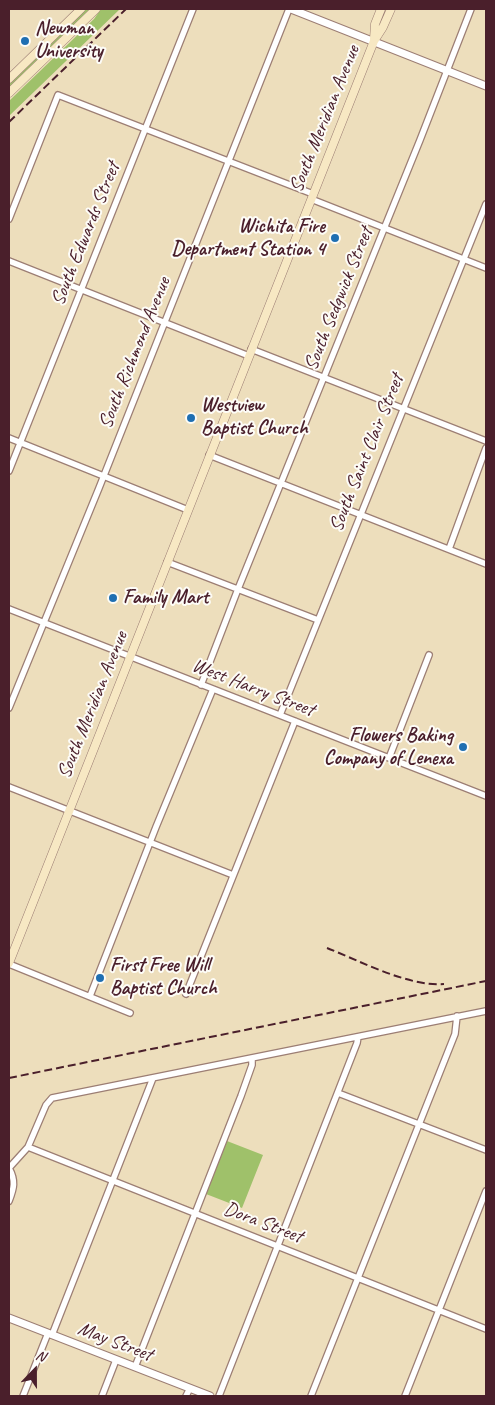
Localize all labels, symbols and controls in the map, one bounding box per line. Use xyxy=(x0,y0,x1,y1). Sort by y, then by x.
place label: Newman University xyxy=(35,17,103,64)
marker: Newman University xyxy=(19,35,31,47)
street label: South Meridian Avenue xyxy=(285,42,365,196)
street label: South Edwards Street xyxy=(46,159,126,309)
place label: Wichita Fire Department Station 4 xyxy=(171,215,325,262)
street label: South Sedgwick Street xyxy=(299,224,379,374)
marker: Wichita Fire Department Station 4 xyxy=(329,232,341,244)
street label: South Richmond Avenue xyxy=(94,274,176,432)
street label: South Saint Clair Street xyxy=(324,371,410,535)
place label: Westview Baptist Church xyxy=(201,394,308,441)
marker: Westview Baptist Church xyxy=(185,412,197,424)
place label: Family Mart xyxy=(123,586,208,610)
marker: Family Mart xyxy=(107,592,119,604)
street label: South Meridian Avenue xyxy=(53,628,133,782)
street label: West Harry Street xyxy=(188,654,318,722)
place label: Flowers Baking Company of Lenexa xyxy=(324,724,453,771)
marker: Flowers Baking Company of Lenexa xyxy=(457,741,469,753)
place label: First Free Will Baptist Church xyxy=(110,954,217,1001)
marker: First Free Will Baptist Church xyxy=(94,972,106,984)
street label: Dora Street xyxy=(220,1197,306,1249)
street label: May Street xyxy=(74,1317,156,1367)
north arrow xyxy=(10,1345,60,1395)
text: N xyxy=(34,1346,48,1365)

